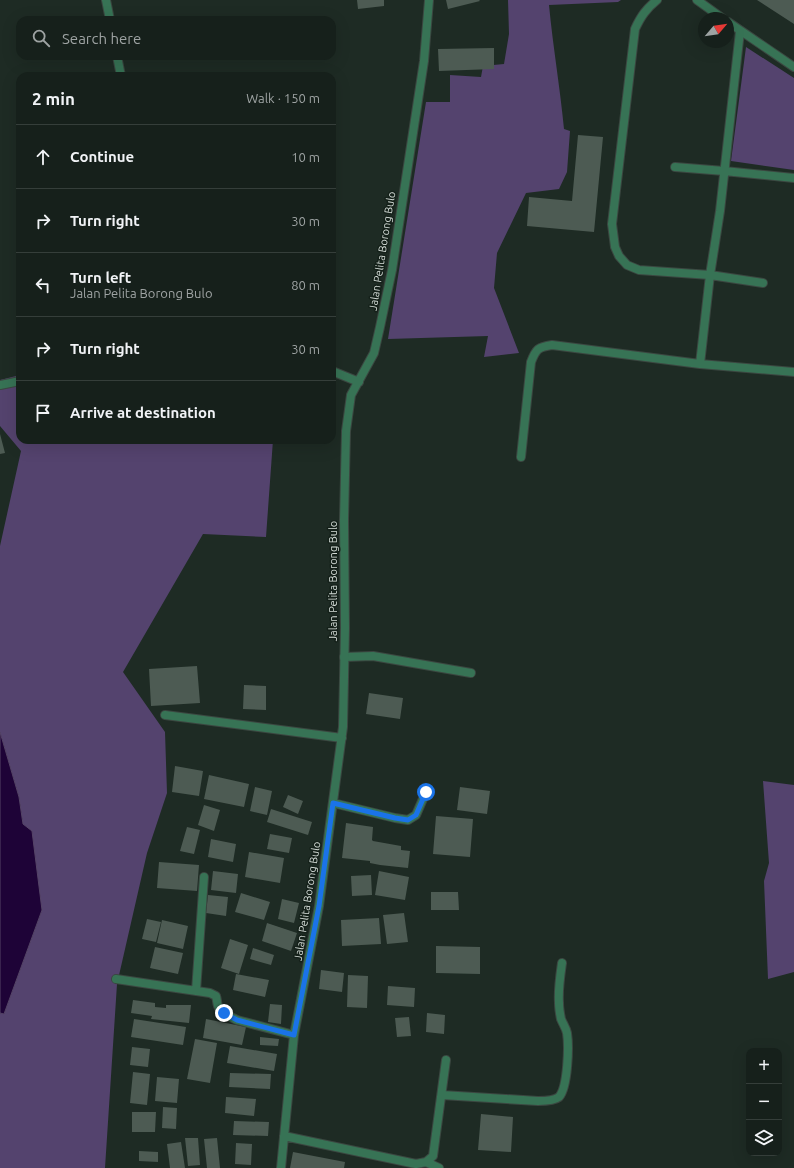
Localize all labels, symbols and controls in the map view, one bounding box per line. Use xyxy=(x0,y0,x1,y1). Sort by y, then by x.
north arrow xyxy=(698,12,734,48)
search box xyxy=(16,16,336,60)
icon: search xyxy=(30,27,52,49)
text: Search here xyxy=(62,30,141,47)
text: 2 min xyxy=(32,89,75,108)
text: Walk · 150 m xyxy=(246,91,320,105)
icon: ahead xyxy=(32,146,54,168)
text: Continue xyxy=(70,148,134,165)
text: 10 m xyxy=(291,150,320,164)
street label: Jalan Pelita Borong Bulo xyxy=(367,190,397,312)
icon: right xyxy=(32,210,54,232)
text: Turn right xyxy=(70,212,140,229)
text: 30 m xyxy=(291,214,320,228)
text: Turn left xyxy=(70,269,131,286)
icon: left xyxy=(32,274,54,296)
text: 80 m xyxy=(291,278,320,292)
text: Jalan Pelita Borong Bulo xyxy=(70,286,213,300)
icon: right xyxy=(32,338,54,360)
text: Turn right xyxy=(70,340,140,357)
text: 30 m xyxy=(291,342,320,356)
icon: arrive xyxy=(32,402,54,424)
text: Arrive at destination xyxy=(70,404,216,421)
street label: Jalan Pelita Borong Bulo xyxy=(327,521,339,641)
route start xyxy=(417,783,435,801)
street label: Jalan Pelita Borong Bulo xyxy=(292,840,322,962)
route end xyxy=(215,1004,233,1022)
map controls xyxy=(746,1048,782,1156)
button: + xyxy=(746,1048,782,1084)
button: − xyxy=(746,1084,782,1120)
button: layers xyxy=(746,1120,782,1156)

